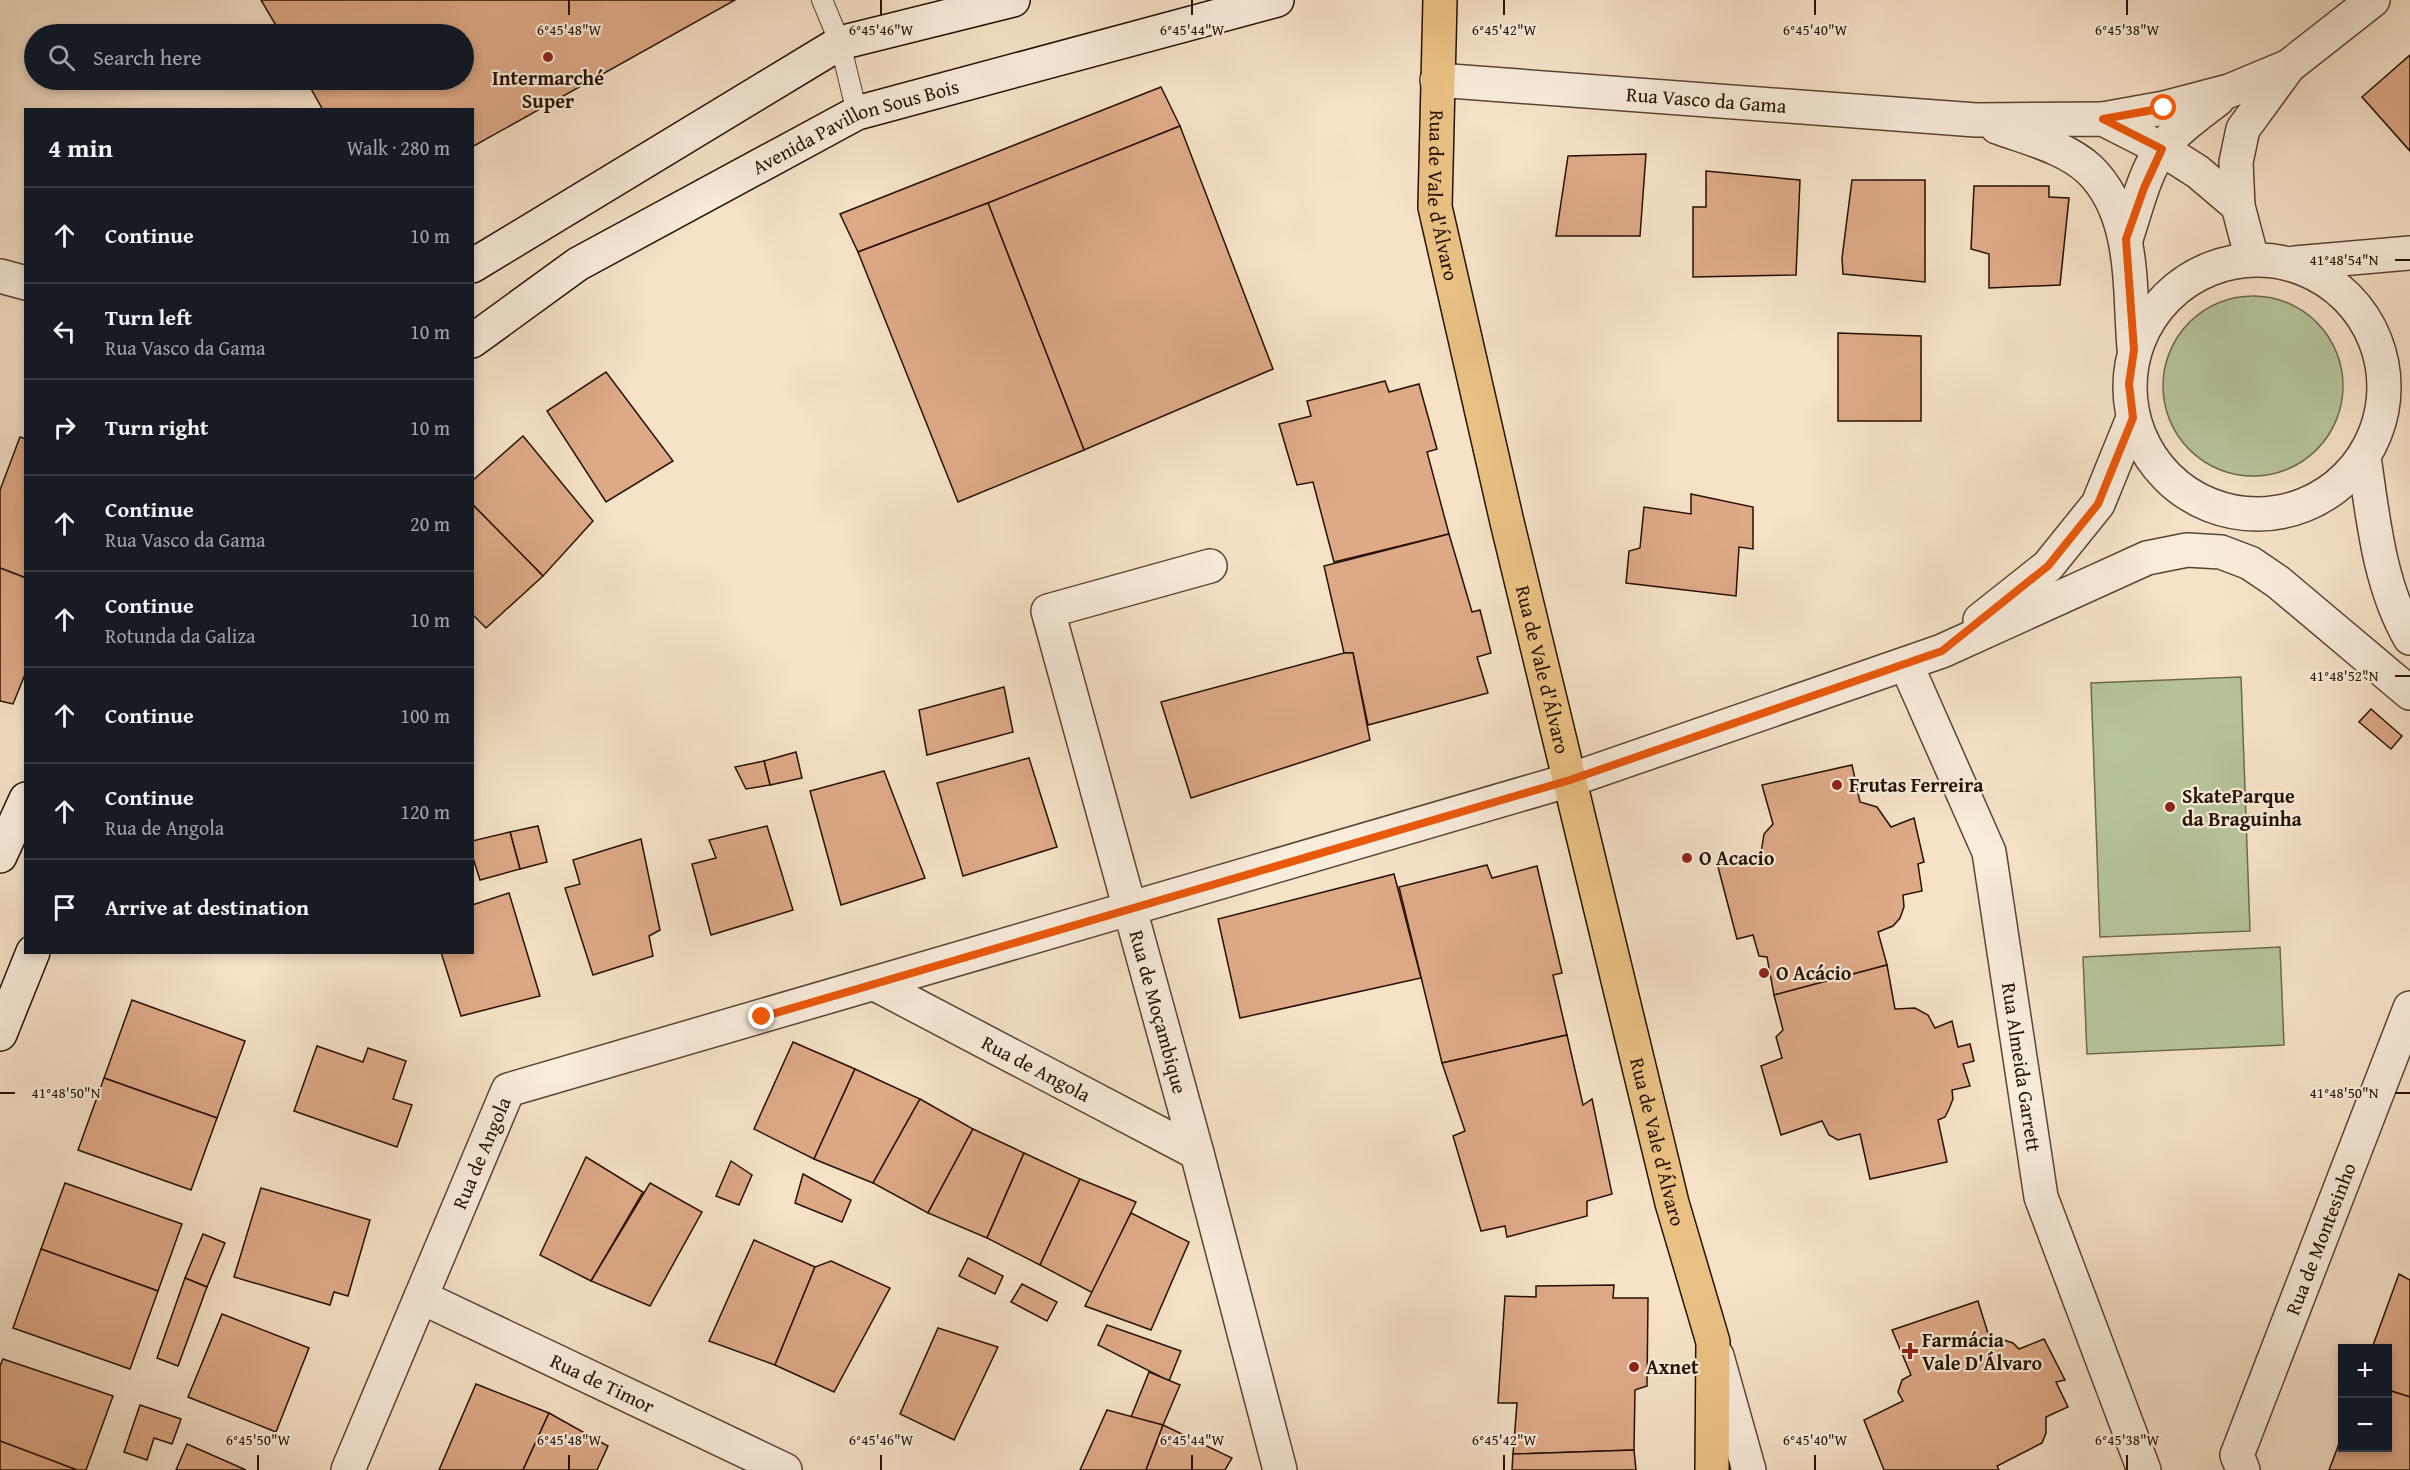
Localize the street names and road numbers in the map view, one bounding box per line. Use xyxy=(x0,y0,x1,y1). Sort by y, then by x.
street label: Avenida Pavillon Sous Bois xyxy=(747,71,962,181)
street label: Rua Vasco da Gama xyxy=(1625,79,1788,120)
street label: Rua de Vale d'Álvaro xyxy=(1421,109,1466,283)
street label: Rua de Vale d'Álvaro xyxy=(1509,582,1578,757)
street label: Rua de Moçambique xyxy=(1122,927,1195,1097)
street label: Rua Almeida Garrett xyxy=(1995,980,2049,1154)
street label: Rua de Angola xyxy=(977,1028,1096,1109)
street label: Rua de Vale d'Álvaro xyxy=(1623,1055,1693,1229)
street label: Rua de Angola xyxy=(445,1092,518,1213)
street label: Rua de Montesinho xyxy=(2278,1158,2363,1319)
street label: Rua de Timor xyxy=(546,1346,660,1420)

